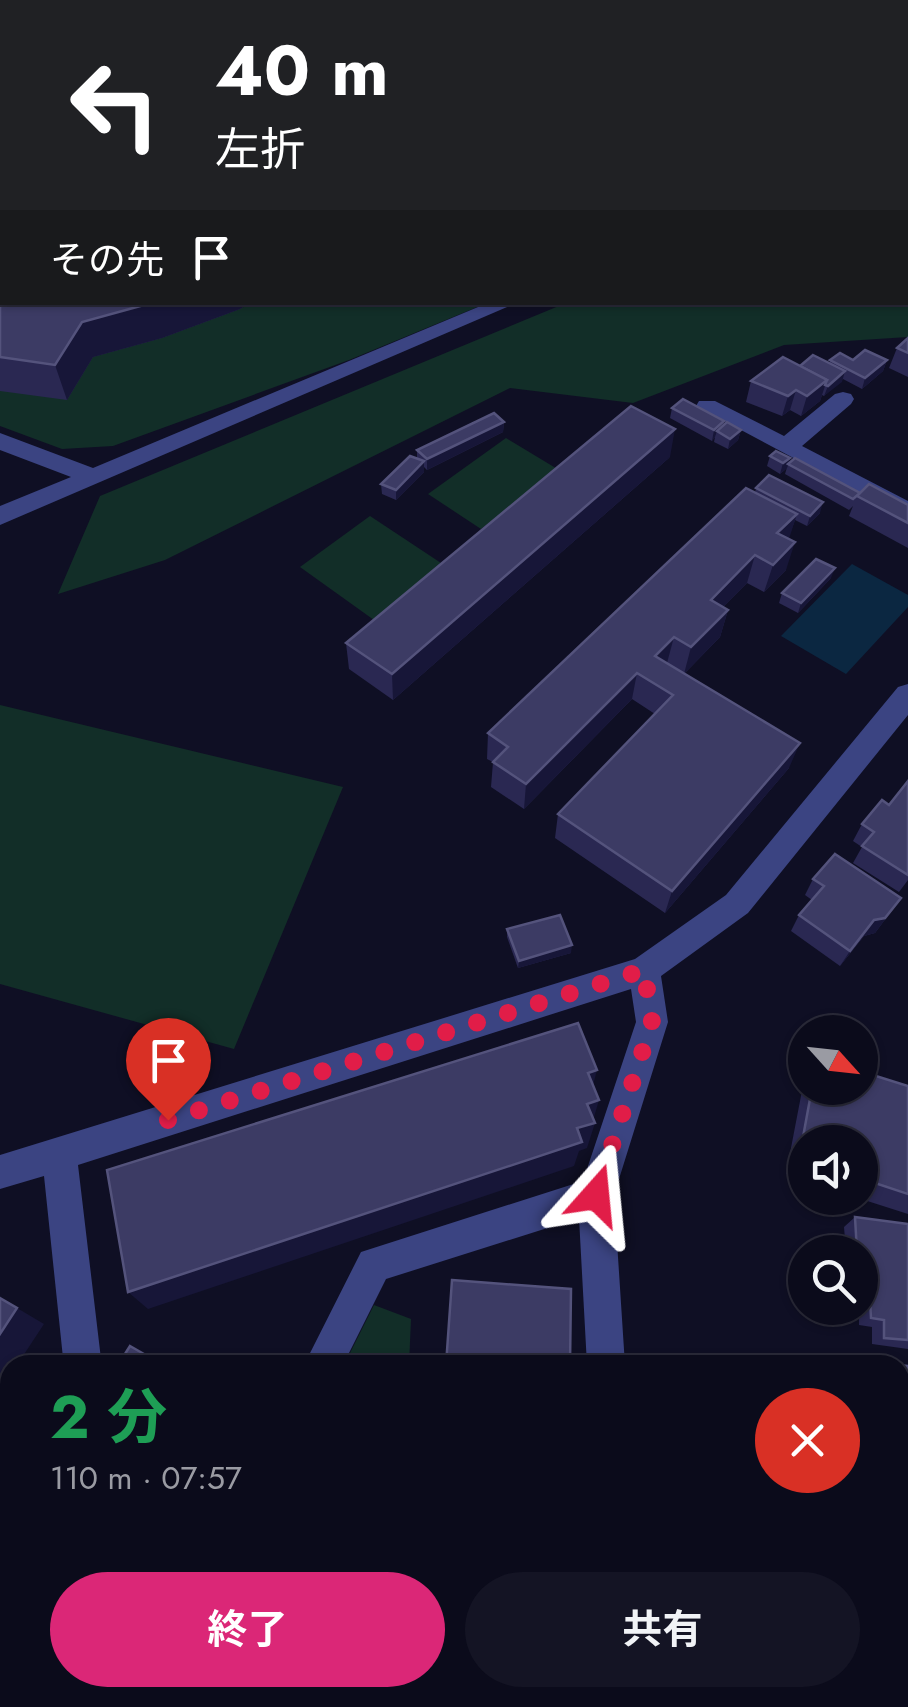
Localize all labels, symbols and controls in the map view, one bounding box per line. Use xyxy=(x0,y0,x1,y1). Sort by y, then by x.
text: 40 m xyxy=(215,20,389,121)
icon: left xyxy=(50,40,180,170)
text: 左折 xyxy=(215,117,305,182)
icon: arrive xyxy=(184,230,239,285)
text: その先 xyxy=(50,232,164,287)
north arrow xyxy=(788,1015,878,1105)
map controls xyxy=(788,1015,878,1325)
pin xyxy=(126,1018,211,1121)
icon: arrive xyxy=(141,1033,196,1088)
button: sound xyxy=(788,1125,878,1215)
position arrow xyxy=(544,1143,648,1247)
button: search xyxy=(788,1235,878,1325)
text: 2 分 xyxy=(50,1374,167,1461)
button: close xyxy=(755,1388,860,1493)
text: 110 m · 07:57 xyxy=(50,1455,242,1501)
button: 終了 xyxy=(50,1572,445,1687)
button: 共有 xyxy=(465,1572,860,1687)

